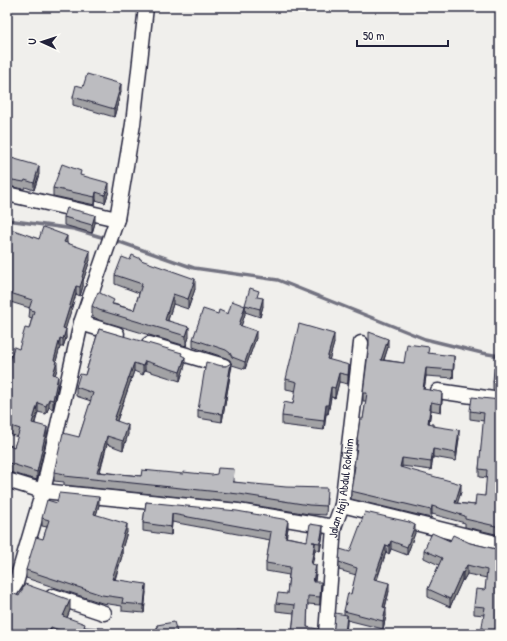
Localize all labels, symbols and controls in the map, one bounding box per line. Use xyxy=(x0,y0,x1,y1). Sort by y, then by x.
north arrow xyxy=(22,22,62,62)
scale bar xyxy=(357,22,448,48)
text: 50 m xyxy=(363,27,384,44)
text: U xyxy=(25,38,39,45)
street label: Jalan Haji Abdul Rokhim xyxy=(324,437,358,539)

